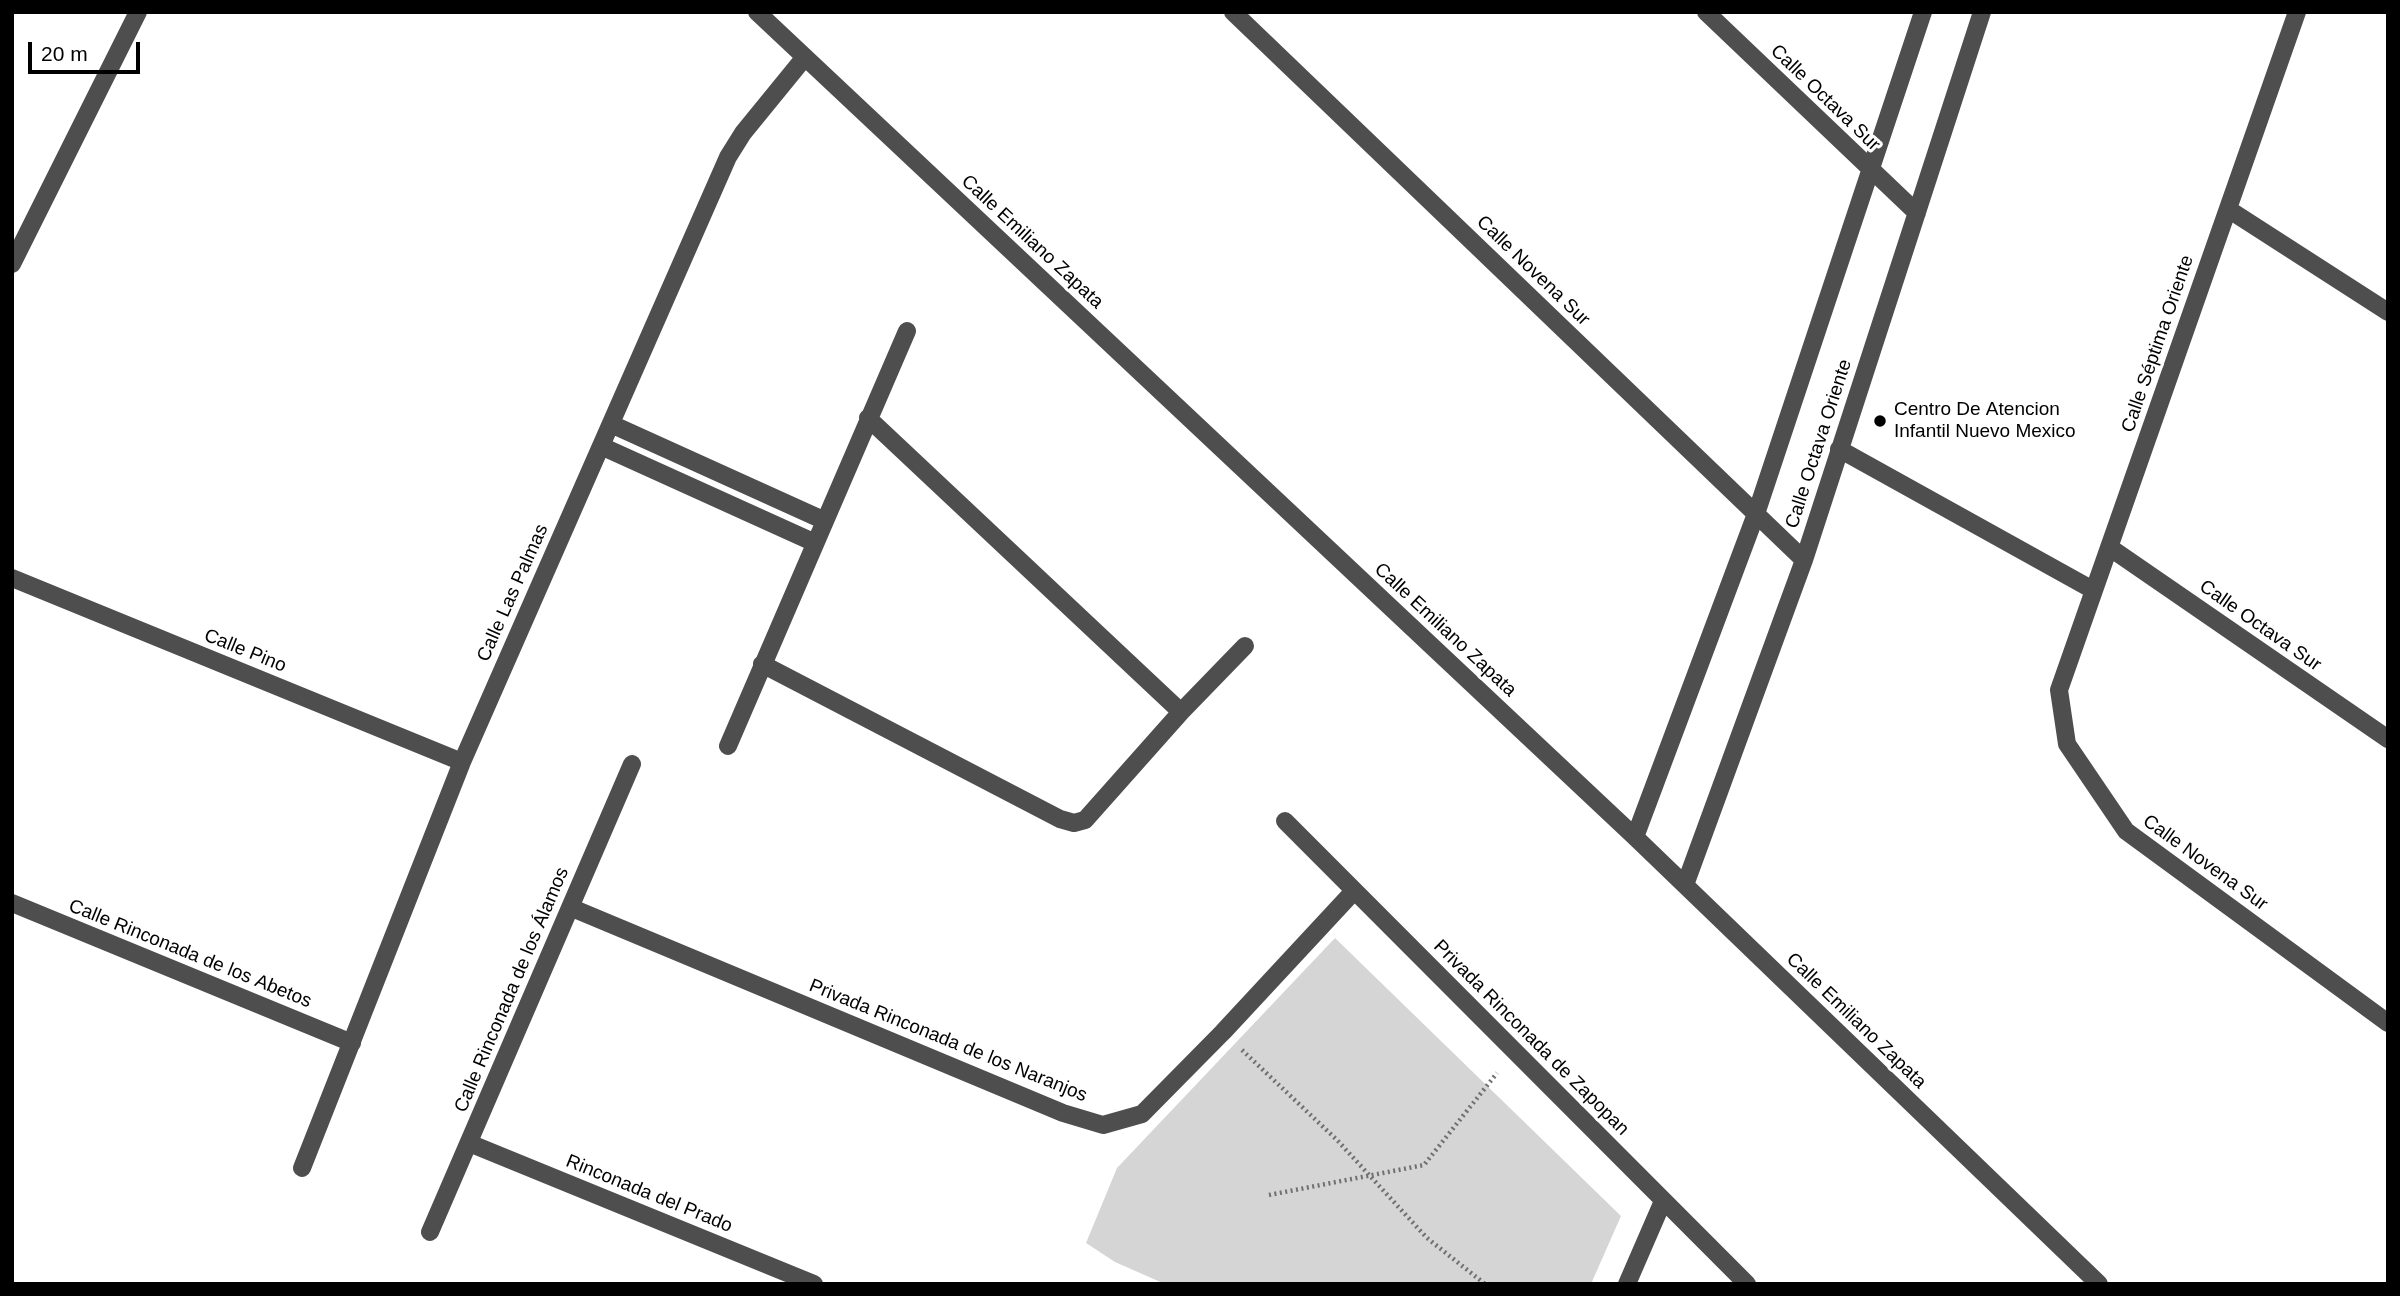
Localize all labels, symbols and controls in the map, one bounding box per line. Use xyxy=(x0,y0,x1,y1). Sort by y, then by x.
scale bar xyxy=(32,28,144,72)
street label: Calle Octava Sur xyxy=(1765,40,1885,156)
text: 20 m xyxy=(41,42,88,65)
street label: Calle Emiliano Zapata xyxy=(956,170,1108,314)
street label: Calle Novena Sur xyxy=(1472,211,1594,331)
street label: Calle Séptima Oriente xyxy=(2117,252,2199,436)
street label: Calle Octava Oriente xyxy=(1781,357,1857,531)
place label: Centro De Atencion Infantil Nuevo Mexico xyxy=(1894,399,2076,443)
marker: Centro De Atencion Infantil Nuevo Mexico xyxy=(1872,413,1888,429)
street label: Calle Las Palmas xyxy=(473,521,553,665)
street label: Calle Emiliano Zapata xyxy=(1369,558,1521,702)
street label: Calle Octava Sur xyxy=(2195,575,2325,677)
street label: Calle Pino xyxy=(201,624,289,678)
street label: Calle Novena Sur xyxy=(2138,810,2272,916)
street label: Calle Rinconada de los Álamos xyxy=(450,864,574,1116)
street label: Calle Rinconada de los Abetos xyxy=(65,895,315,1013)
street label: Privada Rinconada de Zapopan xyxy=(1428,935,1634,1141)
street label: Calle Emiliano Zapata xyxy=(1781,948,1931,1094)
street label: Privada Rinconada de los Naranjos xyxy=(806,975,1090,1107)
street label: Rinconada del Prado xyxy=(562,1150,736,1238)

